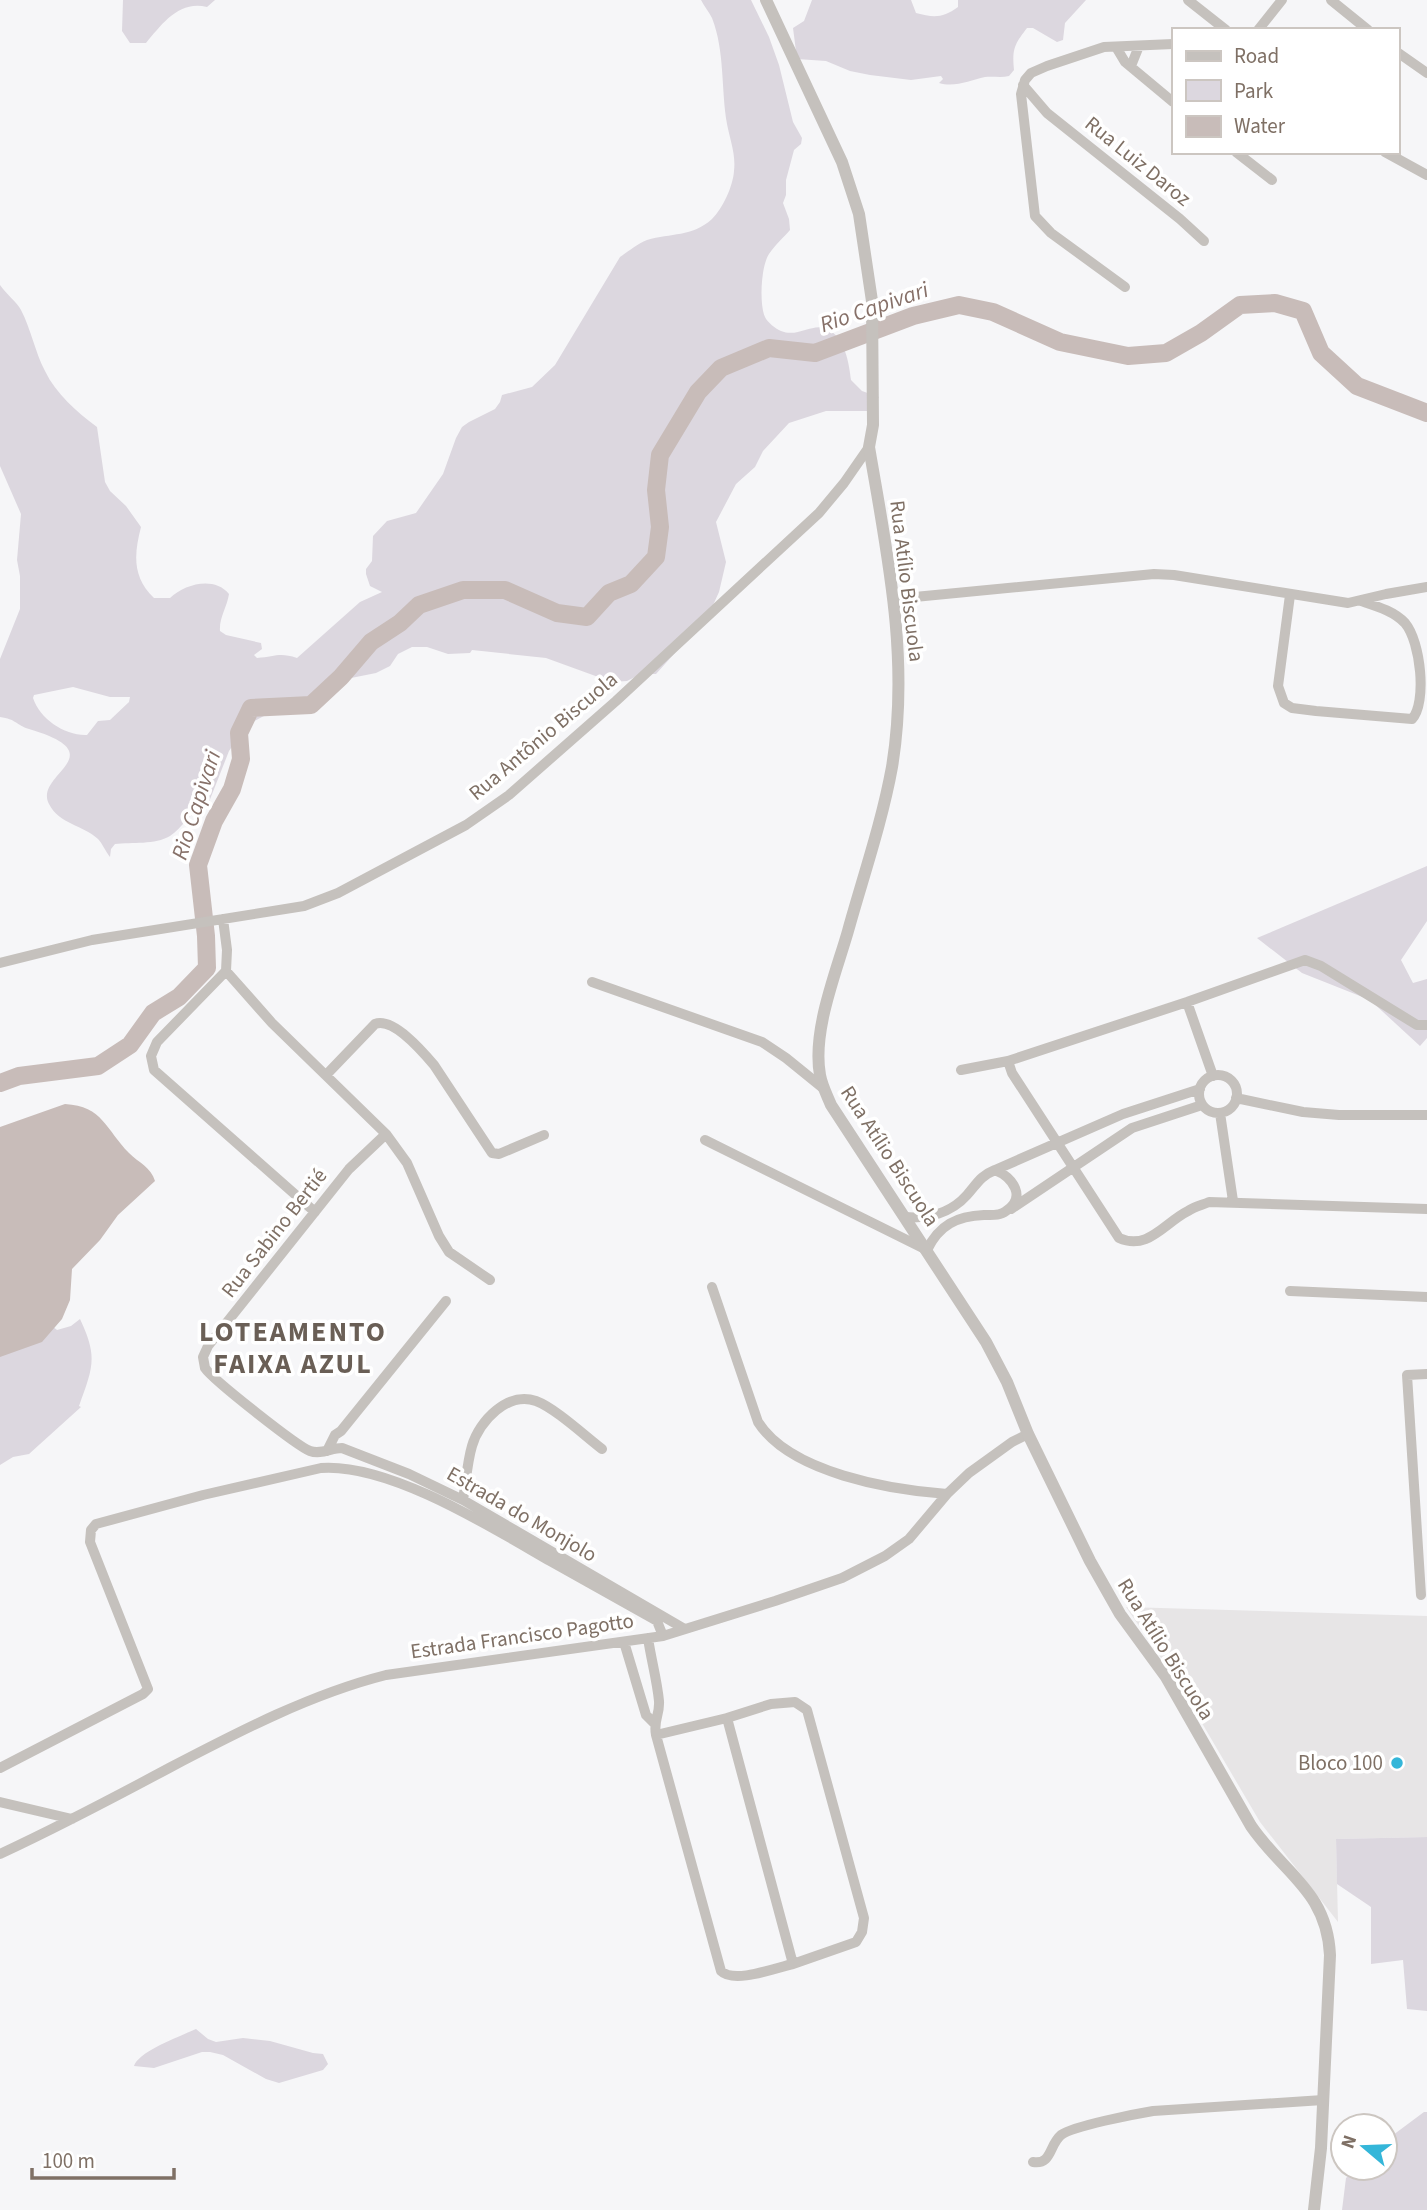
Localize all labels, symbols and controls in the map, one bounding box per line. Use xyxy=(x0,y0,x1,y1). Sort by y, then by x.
legend xyxy=(1172,28,1399,154)
text: Road xyxy=(1234,41,1279,71)
text: Park xyxy=(1234,76,1274,106)
street label: Rua Luiz Daroz xyxy=(1079,109,1197,213)
text: Water xyxy=(1234,111,1286,141)
water label: Rio Capivari xyxy=(815,273,933,341)
street label: Rua Atílio Biscuola xyxy=(882,499,932,663)
street label: Rua Antônio Biscuola xyxy=(462,665,624,807)
water label: Rio Capivari xyxy=(163,746,229,864)
street label: Rua Atílio Biscuola xyxy=(833,1080,947,1232)
street label: Rua Sabino Bertié xyxy=(214,1162,334,1304)
district label: LOTEAMENTO FAIXA AZUL xyxy=(199,1312,387,1384)
street label: Estrada do Monjolo xyxy=(441,1459,603,1569)
street label: Rua Atílio Biscuola xyxy=(1110,1572,1222,1726)
street label: Estrada Francisco Pagotto xyxy=(408,1605,636,1667)
place label: Bloco 100 xyxy=(1298,1748,1383,1778)
marker: Bloco 100 xyxy=(1389,1755,1405,1771)
north arrow xyxy=(1329,2112,1399,2182)
text: N xyxy=(1335,2132,1364,2152)
scale bar xyxy=(32,2136,173,2180)
text: 100 m xyxy=(42,2146,95,2176)

